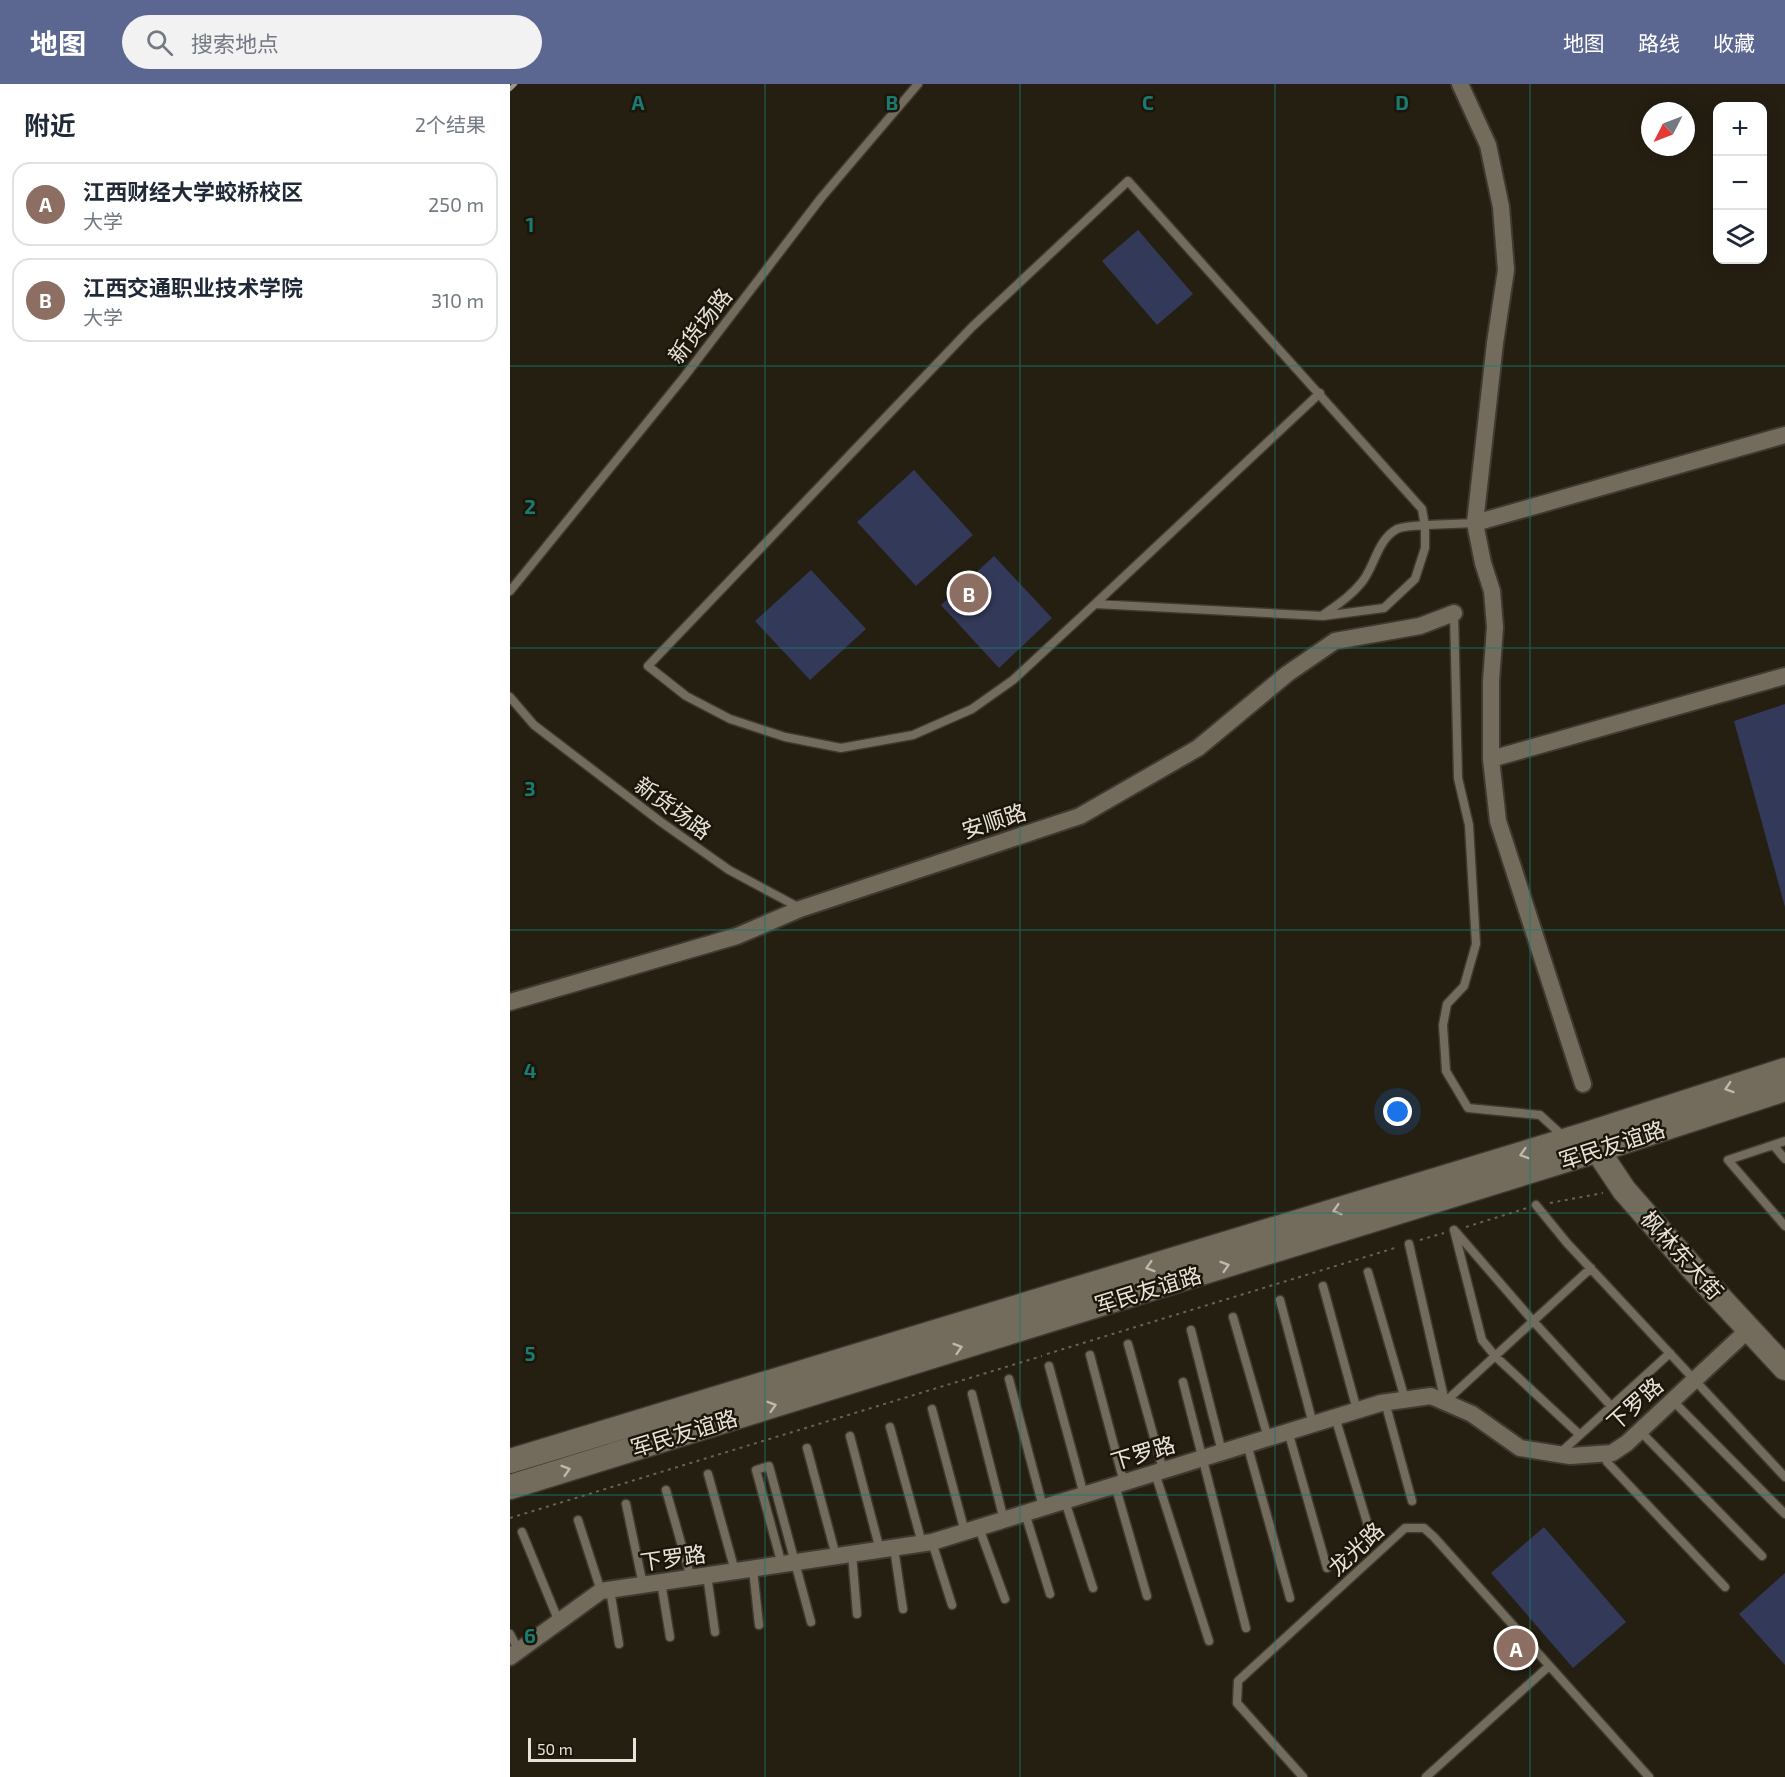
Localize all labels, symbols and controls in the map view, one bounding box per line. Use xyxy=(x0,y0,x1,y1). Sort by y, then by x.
search box xyxy=(122,15,542,69)
text: 地图 xyxy=(30,26,86,60)
icon: search xyxy=(143,26,176,59)
text: 搜索地点 xyxy=(191,30,279,56)
text: 地图 xyxy=(1563,30,1605,55)
text: 路线 xyxy=(1638,30,1680,55)
text: 收藏 xyxy=(1713,30,1755,55)
text: A xyxy=(631,90,645,114)
text: B xyxy=(886,90,898,114)
text: C xyxy=(1142,90,1154,114)
text: D xyxy=(1395,90,1409,114)
north arrow xyxy=(1641,102,1695,156)
map controls xyxy=(1713,102,1767,264)
button: + xyxy=(1713,102,1767,156)
text: 附近 xyxy=(24,109,76,140)
text: 2个结果 xyxy=(415,112,486,136)
button: − xyxy=(1713,156,1767,210)
text: 江西财经大学蛟桥校区 xyxy=(83,178,303,204)
text: A xyxy=(39,192,52,216)
text: 250 m xyxy=(428,192,484,216)
text: 大学 xyxy=(83,209,123,233)
button: layers xyxy=(1713,210,1767,264)
text: 1 xyxy=(526,212,534,236)
text: 江西交通职业技术学院 xyxy=(83,274,303,300)
street label: 新货场路 xyxy=(662,283,737,368)
text: B xyxy=(39,288,52,312)
text: 310 m xyxy=(431,288,484,312)
text: 大学 xyxy=(83,305,123,329)
text: 2 xyxy=(524,494,536,518)
pin: B xyxy=(950,570,988,616)
street label: 新货场路 xyxy=(630,771,717,844)
text: 3 xyxy=(524,776,536,800)
street label: 安顺路 xyxy=(958,797,1029,843)
text: 4 xyxy=(524,1058,537,1082)
one-way arrow xyxy=(1724,1081,1735,1093)
your location xyxy=(1383,1097,1412,1126)
street label: 军民友谊路 xyxy=(1555,1115,1668,1173)
one-way arrow xyxy=(1519,1146,1529,1159)
one-way arrow xyxy=(1332,1203,1343,1215)
street label: 枫林东大街 xyxy=(1636,1205,1729,1304)
one-way arrow xyxy=(1145,1260,1156,1272)
street label: 军民友谊路 xyxy=(1091,1261,1204,1318)
one-way arrow xyxy=(1219,1261,1230,1273)
text: 5 xyxy=(524,1341,536,1365)
one-way arrow xyxy=(953,1343,963,1356)
street label: 下罗路 xyxy=(1601,1372,1668,1435)
one-way arrow xyxy=(766,1401,777,1413)
street label: 军民友谊路 xyxy=(627,1404,740,1461)
street label: 下罗路 xyxy=(1107,1430,1178,1474)
one-way arrow xyxy=(560,1465,571,1477)
street label: 龙光路 xyxy=(1322,1516,1388,1580)
street label: 下罗路 xyxy=(638,1540,707,1574)
text: 6 xyxy=(524,1623,536,1647)
pin: A xyxy=(1496,1626,1536,1670)
scale bar xyxy=(528,1735,636,1762)
text: 50 m xyxy=(537,1739,573,1758)

